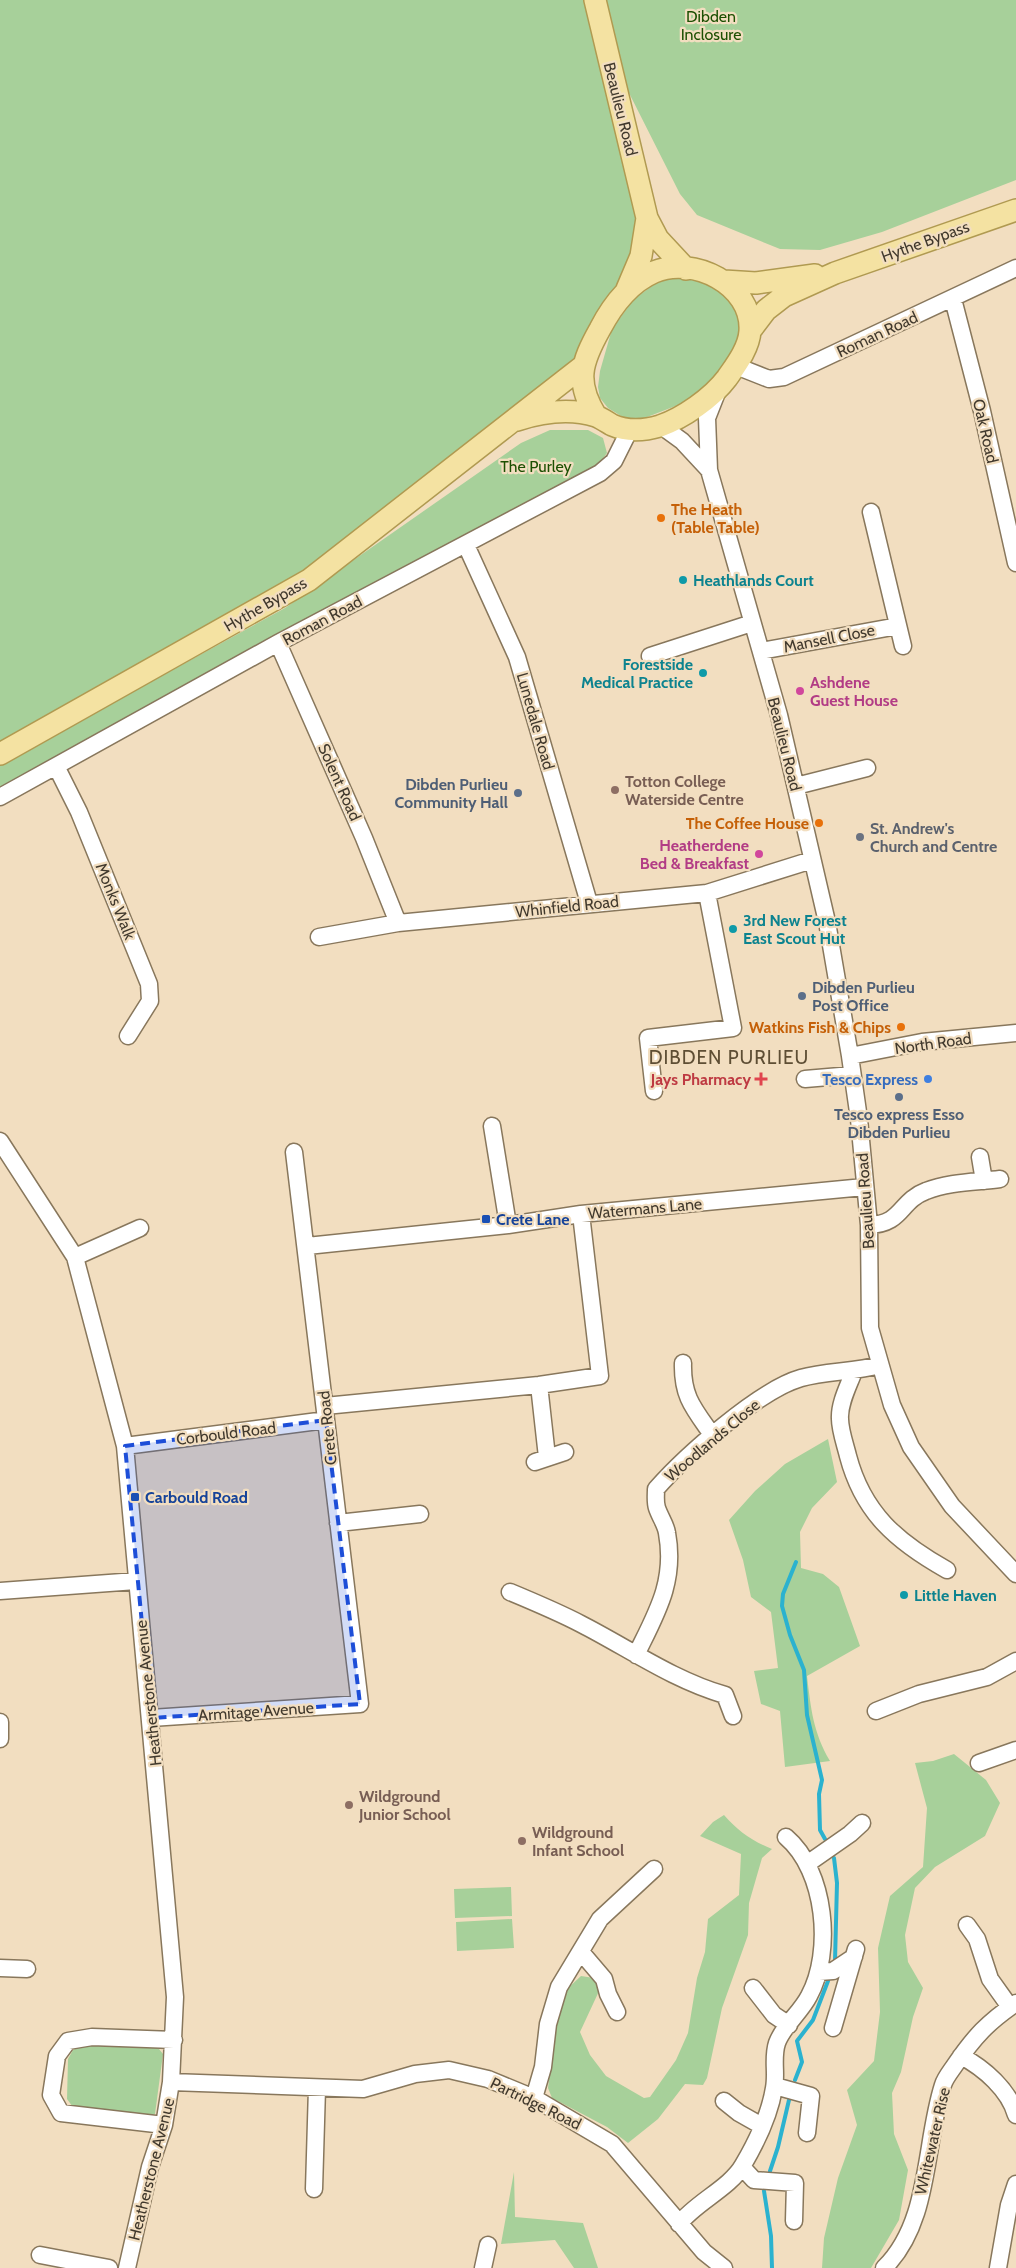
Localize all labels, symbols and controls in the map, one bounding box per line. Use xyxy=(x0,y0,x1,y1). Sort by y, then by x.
park label: Dibden Inclosure xyxy=(681,7,741,44)
street label: Beaulieu Road xyxy=(600,60,641,158)
street label: Hythe Bypass xyxy=(879,217,972,266)
street label: Roman Road xyxy=(834,307,921,361)
street label: Oak Road xyxy=(969,397,1002,465)
park label: The Purley xyxy=(500,457,572,476)
place label: The Heath (Table Table) xyxy=(671,500,760,537)
marker: The Heath (Table Table) xyxy=(655,512,667,524)
place label: Heathlands Court xyxy=(693,571,814,590)
street label: Hythe Bypass xyxy=(221,573,310,636)
marker: Heathlands Court xyxy=(677,574,689,586)
street label: Roman Road xyxy=(279,592,365,649)
street label: Mansell Close xyxy=(782,620,876,657)
place label: Forestside Medical Practice xyxy=(581,655,693,692)
marker: Forestside Medical Practice xyxy=(697,667,709,679)
street label: Lunedale Road xyxy=(513,670,558,772)
place label: Ashdene Guest House xyxy=(810,673,898,710)
marker: Ashdene Guest House xyxy=(794,685,806,697)
street label: Beaulieu Road xyxy=(764,695,805,793)
street label: Solent Road xyxy=(314,741,365,824)
place label: Totton College Waterside Centre xyxy=(625,772,744,809)
place label: Dibden Purlieu Community Hall xyxy=(394,775,508,812)
marker: Totton College Waterside Centre xyxy=(609,784,621,796)
marker: Dibden Purlieu Community Hall xyxy=(512,787,524,799)
place label: The Coffee House xyxy=(686,814,809,833)
marker: The Coffee House xyxy=(813,817,825,829)
place label: St. Andrew's Church and Centre xyxy=(870,819,997,856)
marker: St. Andrew's Church and Centre xyxy=(854,831,866,843)
place label: Heatherdene Bed & Breakfast xyxy=(640,836,749,873)
marker: Heatherdene Bed & Breakfast xyxy=(753,848,765,860)
street label: Monks Walk xyxy=(92,860,140,943)
street label: Whinfield Road xyxy=(514,892,620,921)
place label: 3rd New Forest East Scout Hut xyxy=(743,911,847,948)
marker: 3rd New Forest East Scout Hut xyxy=(727,923,739,935)
place label: Dibden Purlieu Post Office xyxy=(812,978,915,1015)
marker: Dibden Purlieu Post Office xyxy=(796,990,808,1002)
place label: Watkins Fish & Chips xyxy=(749,1018,891,1037)
marker: Watkins Fish & Chips xyxy=(895,1021,907,1033)
street label: North Road xyxy=(893,1029,973,1058)
district label: DIBDEN PURLIEU xyxy=(649,1046,809,1069)
place label: Jays Pharmacy xyxy=(650,1070,751,1089)
place label: Tesco Express xyxy=(822,1070,918,1089)
marker: Jays Pharmacy xyxy=(755,1073,767,1085)
marker: Tesco Express xyxy=(922,1073,934,1085)
marker: Tesco express Esso Dibden Purlieu xyxy=(893,1091,905,1103)
place label: Tesco express Esso Dibden Purlieu xyxy=(834,1105,964,1142)
street label: Beaulieu Road xyxy=(853,1152,878,1249)
street label: Watermans Lane xyxy=(587,1194,703,1223)
place label: Crete Lane xyxy=(496,1210,570,1229)
marker: Crete Lane xyxy=(480,1213,492,1225)
street label: Crete Road xyxy=(314,1390,341,1466)
street label: Woodlands Close xyxy=(661,1395,763,1485)
street label: Corbould Road xyxy=(175,1418,277,1449)
place label: Carbould Road xyxy=(145,1488,248,1507)
marker: Carbould Road xyxy=(129,1491,141,1503)
place label: Little Haven xyxy=(914,1586,997,1605)
marker: Little Haven xyxy=(898,1589,910,1601)
street label: Heatherstone Avenue xyxy=(131,1619,166,1767)
street label: Armitage Avenue xyxy=(198,1698,315,1725)
place label: Wildground Junior School xyxy=(358,1787,451,1824)
marker: Wildground Junior School xyxy=(343,1799,355,1811)
place label: Wildground Infant School xyxy=(532,1823,624,1860)
marker: Wildground Infant School xyxy=(516,1835,528,1847)
street label: Partridge Road xyxy=(487,2073,584,2134)
street label: Whitewater Rise xyxy=(911,2086,954,2197)
street label: Heatherstone Avenue xyxy=(125,2096,178,2242)

